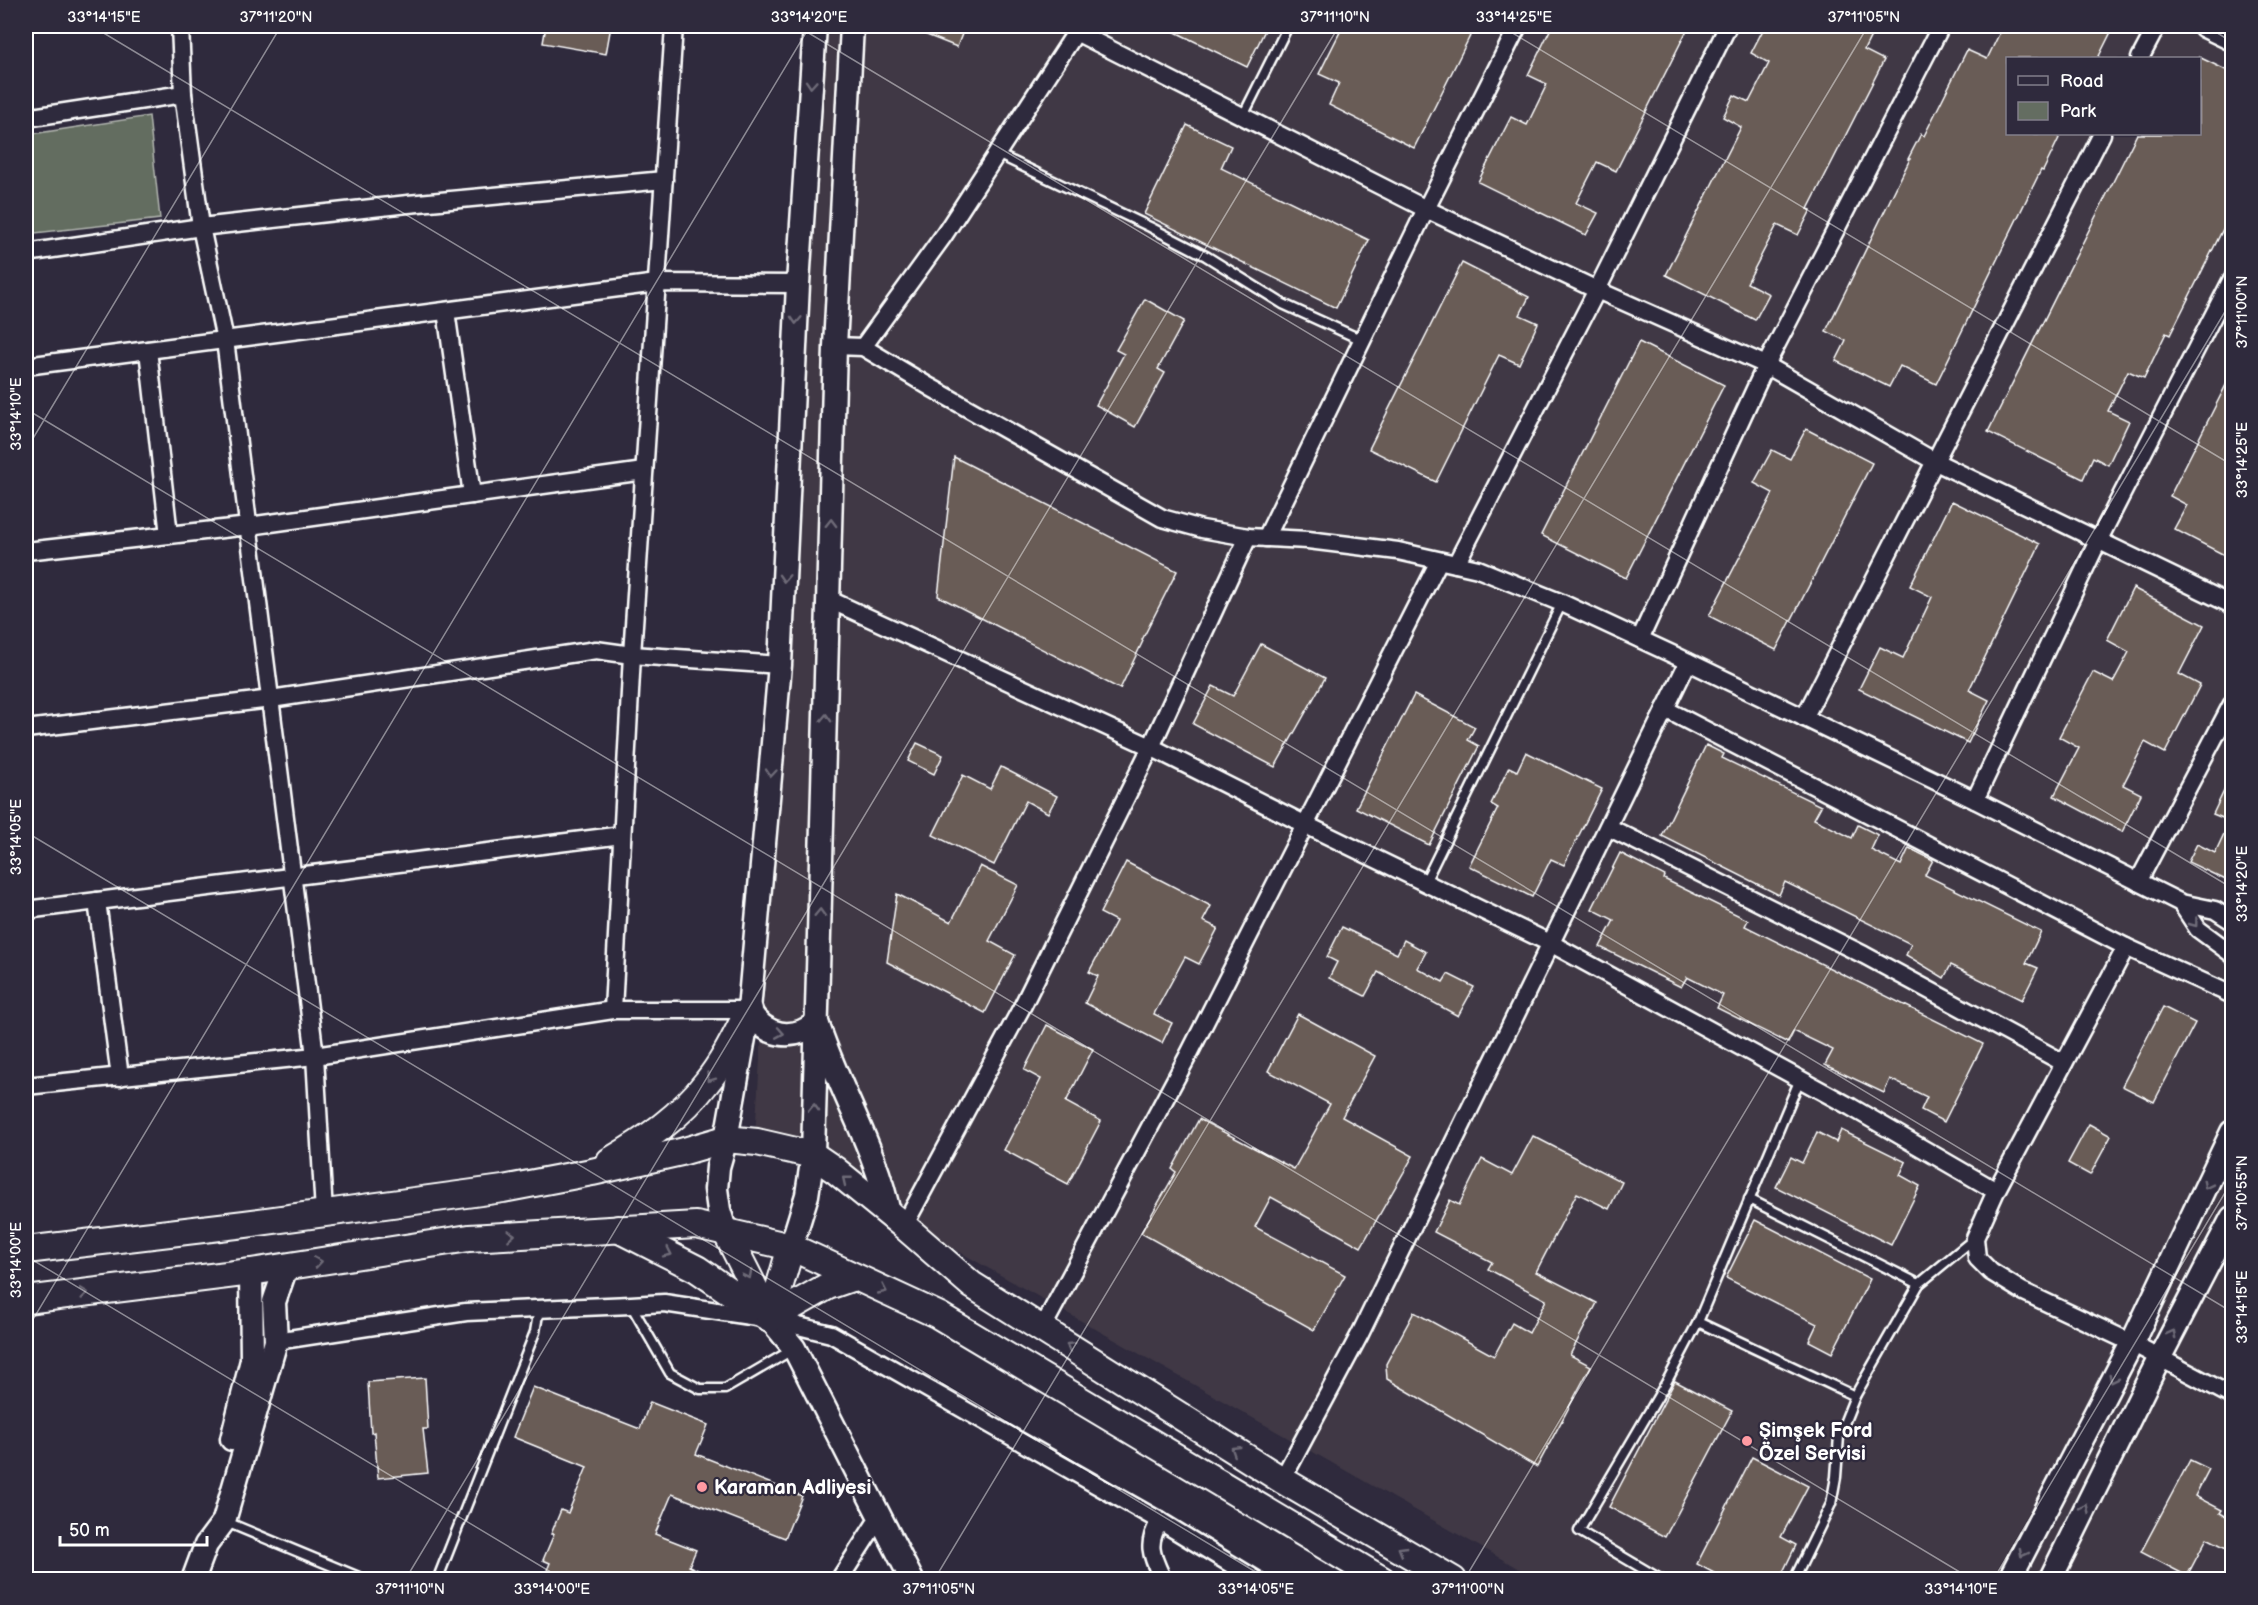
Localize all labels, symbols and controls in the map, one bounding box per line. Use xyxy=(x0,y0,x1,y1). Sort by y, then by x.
text: 33°14'15"E xyxy=(67,8,141,27)
text: 37°11'20"N xyxy=(239,8,313,27)
text: 33°14'20"E xyxy=(771,8,847,27)
text: 37°11'10"N xyxy=(1300,8,1370,27)
text: 33°14'25"E xyxy=(1476,8,1552,27)
text: 37°11'05"N xyxy=(1828,8,1900,27)
legend xyxy=(2006,57,2201,135)
text: Road xyxy=(2060,71,2104,92)
one-way arrow xyxy=(805,79,818,88)
text: Park xyxy=(2060,101,2096,122)
text: 37°11'00"N xyxy=(2233,276,2252,349)
one-way arrow xyxy=(790,316,803,325)
text: 33°14'10"E xyxy=(7,377,26,451)
text: 33°14'25"E xyxy=(2233,422,2252,498)
one-way arrow xyxy=(825,518,838,527)
one-way arrow xyxy=(778,574,791,583)
one-way arrow xyxy=(820,713,832,722)
one-way arrow xyxy=(764,768,777,777)
text: 33°14'05"E xyxy=(7,799,26,875)
text: 33°14'20"E xyxy=(2233,846,2252,922)
one-way arrow xyxy=(814,908,826,917)
one-way arrow xyxy=(2187,916,2198,927)
one-way arrow xyxy=(775,1026,785,1039)
one-way arrow xyxy=(706,1072,717,1083)
one-way arrow xyxy=(808,1103,820,1112)
text: 37°10'55"N xyxy=(2233,1155,2252,1231)
one-way arrow xyxy=(842,1176,853,1187)
one-way arrow xyxy=(2203,1179,2215,1190)
text: 33°14'00"E xyxy=(7,1222,26,1298)
one-way arrow xyxy=(507,1229,516,1242)
one-way arrow xyxy=(661,1246,672,1258)
one-way arrow xyxy=(313,1256,323,1269)
one-way arrow xyxy=(740,1268,752,1279)
text: 33°14'15"E xyxy=(2233,1270,2252,1344)
one-way arrow xyxy=(877,1282,888,1294)
one-way arrow xyxy=(79,1287,88,1300)
one-way arrow xyxy=(2165,1329,2176,1340)
one-way arrow xyxy=(1066,1342,1077,1353)
one-way arrow xyxy=(2109,1373,2120,1384)
place label: Şimşek Ford Özel Servisi xyxy=(1759,1419,1872,1466)
marker: Şimşek Ford Özel Servisi xyxy=(1740,1434,1754,1448)
one-way arrow xyxy=(1231,1446,1242,1457)
place label: Karaman Adliyesi xyxy=(714,1476,871,1500)
marker: Karaman Adliyesi xyxy=(695,1480,709,1494)
one-way arrow xyxy=(2078,1504,2090,1515)
scale bar xyxy=(60,1509,207,1547)
text: 50 m xyxy=(69,1520,110,1541)
one-way arrow xyxy=(1398,1546,1408,1557)
one-way arrow xyxy=(2019,1546,2030,1557)
text: 37°11'10"N xyxy=(375,1580,445,1599)
text: 33°14'00"E xyxy=(514,1580,590,1599)
text: 37°11'05"N xyxy=(903,1580,975,1599)
text: 33°14'05"E xyxy=(1218,1580,1294,1599)
text: 37°11'00"N xyxy=(1432,1580,1505,1599)
text: 33°14'10"E xyxy=(1924,1580,1998,1599)

